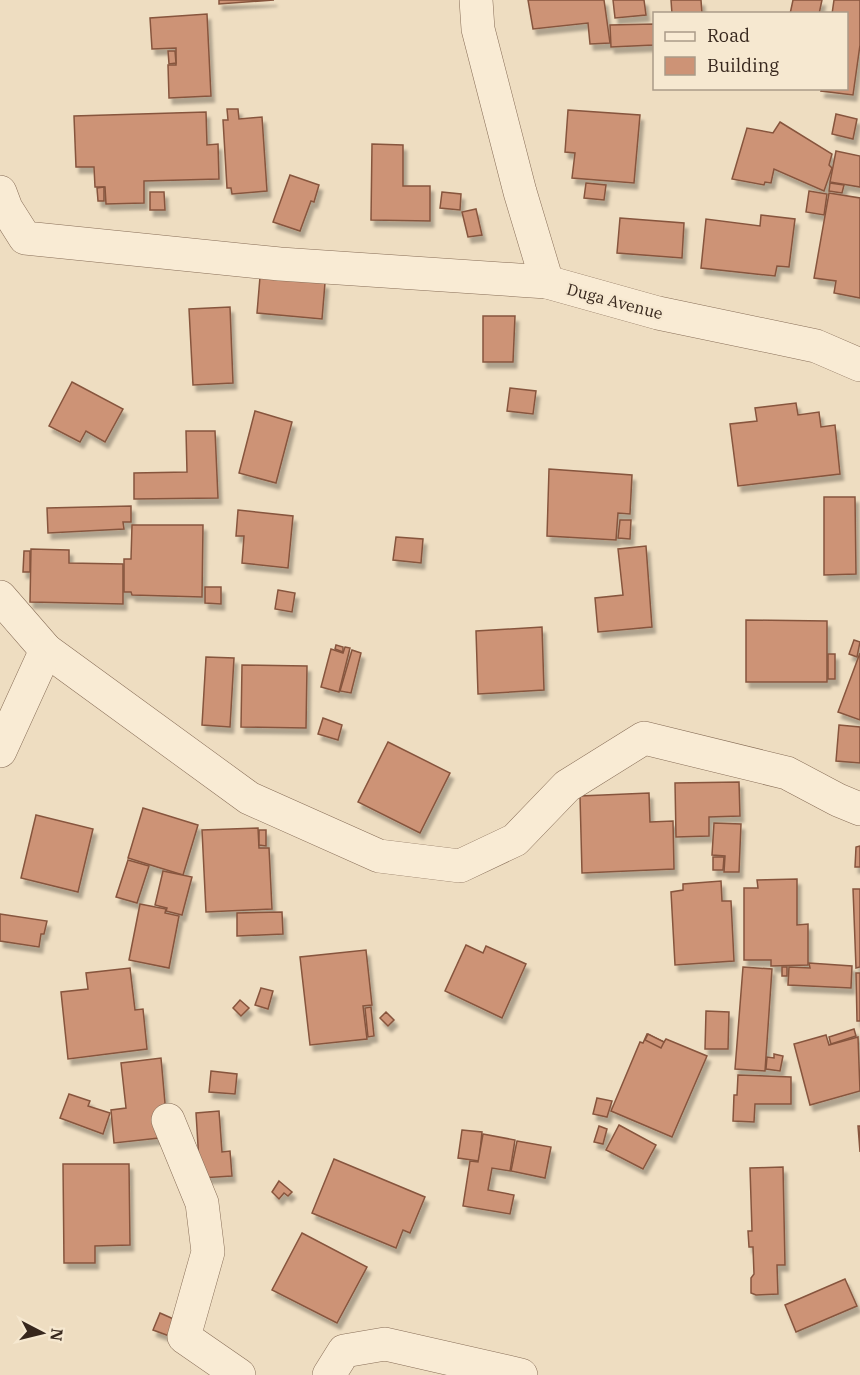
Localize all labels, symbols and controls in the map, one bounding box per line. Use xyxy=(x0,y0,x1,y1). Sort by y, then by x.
legend xyxy=(653,12,848,90)
text: Road xyxy=(707,24,750,47)
text: Building xyxy=(707,54,779,77)
street label: Duga Avenue xyxy=(565,279,665,323)
north arrow xyxy=(12,1303,72,1363)
text: N xyxy=(46,1327,68,1342)

